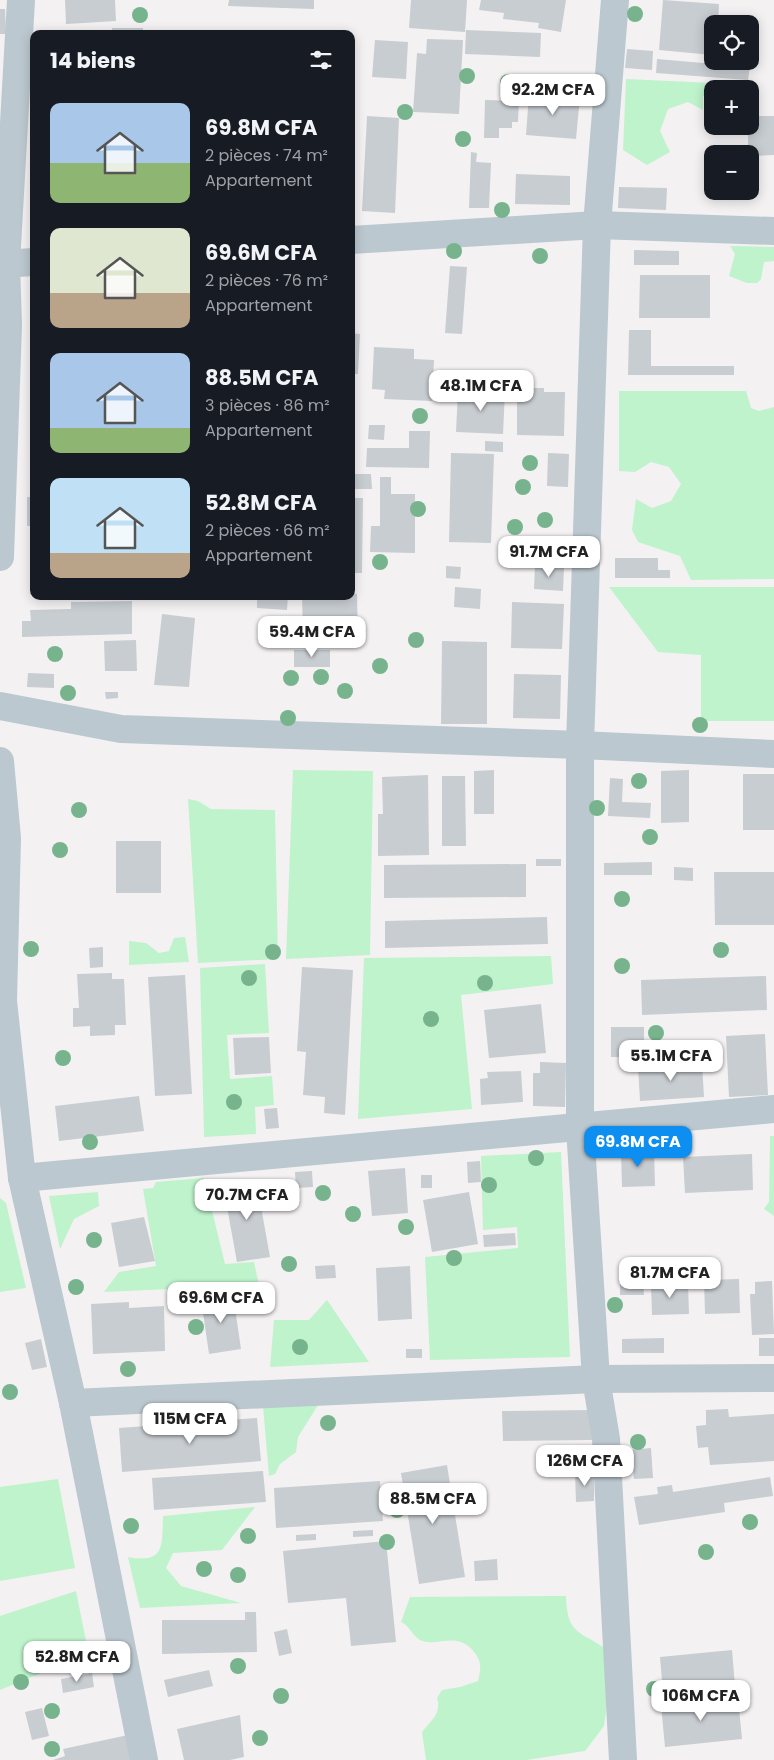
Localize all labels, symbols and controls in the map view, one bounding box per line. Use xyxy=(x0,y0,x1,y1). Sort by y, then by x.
map controls xyxy=(704,15,759,200)
button: locate xyxy=(704,15,759,70)
text: 14 biens xyxy=(50,46,136,75)
icon: filters xyxy=(307,46,335,74)
pin: 92.2M CFA xyxy=(496,74,610,116)
text: 92.2M CFA xyxy=(511,78,595,101)
button: + xyxy=(704,80,759,135)
text: 69.8M CFA xyxy=(205,113,318,142)
icon: home xyxy=(90,123,150,183)
text: 2 pièces · 74 m² xyxy=(205,144,328,167)
button: − xyxy=(704,145,759,200)
text: Appartement xyxy=(205,169,312,192)
text: 69.6M CFA xyxy=(205,238,317,267)
icon: home xyxy=(90,248,150,308)
text: 2 pièces · 76 m² xyxy=(205,269,328,292)
text: Appartement xyxy=(205,294,312,317)
text: 88.5M CFA xyxy=(205,363,318,392)
pin: 48.1M CFA xyxy=(424,370,538,412)
icon: home xyxy=(90,373,150,433)
text: 48.1M CFA xyxy=(440,374,522,397)
text: 3 pièces · 86 m² xyxy=(205,394,330,417)
text: Appartement xyxy=(205,419,312,442)
text: 52.8M CFA xyxy=(205,488,317,517)
icon: home xyxy=(90,498,150,558)
text: 2 pièces · 66 m² xyxy=(205,519,329,542)
pin: 91.7M CFA xyxy=(492,536,606,578)
text: 91.7M CFA xyxy=(509,540,589,563)
text: Appartement xyxy=(205,544,312,567)
pin: 59.4M CFA xyxy=(255,616,369,658)
text: 59.4M CFA xyxy=(269,620,355,643)
pin: 55.1M CFA xyxy=(614,1040,728,1082)
text: 55.1M CFA xyxy=(630,1044,712,1067)
pin: 69.8M CFA xyxy=(581,1126,695,1168)
text: 69.8M CFA xyxy=(595,1130,681,1153)
pin: 70.7M CFA xyxy=(190,1178,304,1221)
text: 70.7M CFA xyxy=(206,1183,288,1206)
pin: 81.7M CFA xyxy=(613,1256,727,1299)
text: 81.7M CFA xyxy=(630,1261,710,1284)
pin: 69.6M CFA xyxy=(164,1282,278,1324)
text: 69.6M CFA xyxy=(178,1286,264,1309)
pin: 115M CFA xyxy=(138,1402,242,1445)
text: 115M CFA xyxy=(153,1407,227,1430)
pin: 126M CFA xyxy=(533,1444,637,1487)
text: 126M CFA xyxy=(547,1449,623,1472)
pin: 88.5M CFA xyxy=(376,1482,490,1525)
text: 88.5M CFA xyxy=(390,1487,476,1510)
pin: 52.8M CFA xyxy=(20,1640,134,1683)
text: 52.8M CFA xyxy=(34,1645,120,1668)
pin: 106M CFA xyxy=(649,1680,753,1722)
text: 106M CFA xyxy=(662,1684,740,1707)

